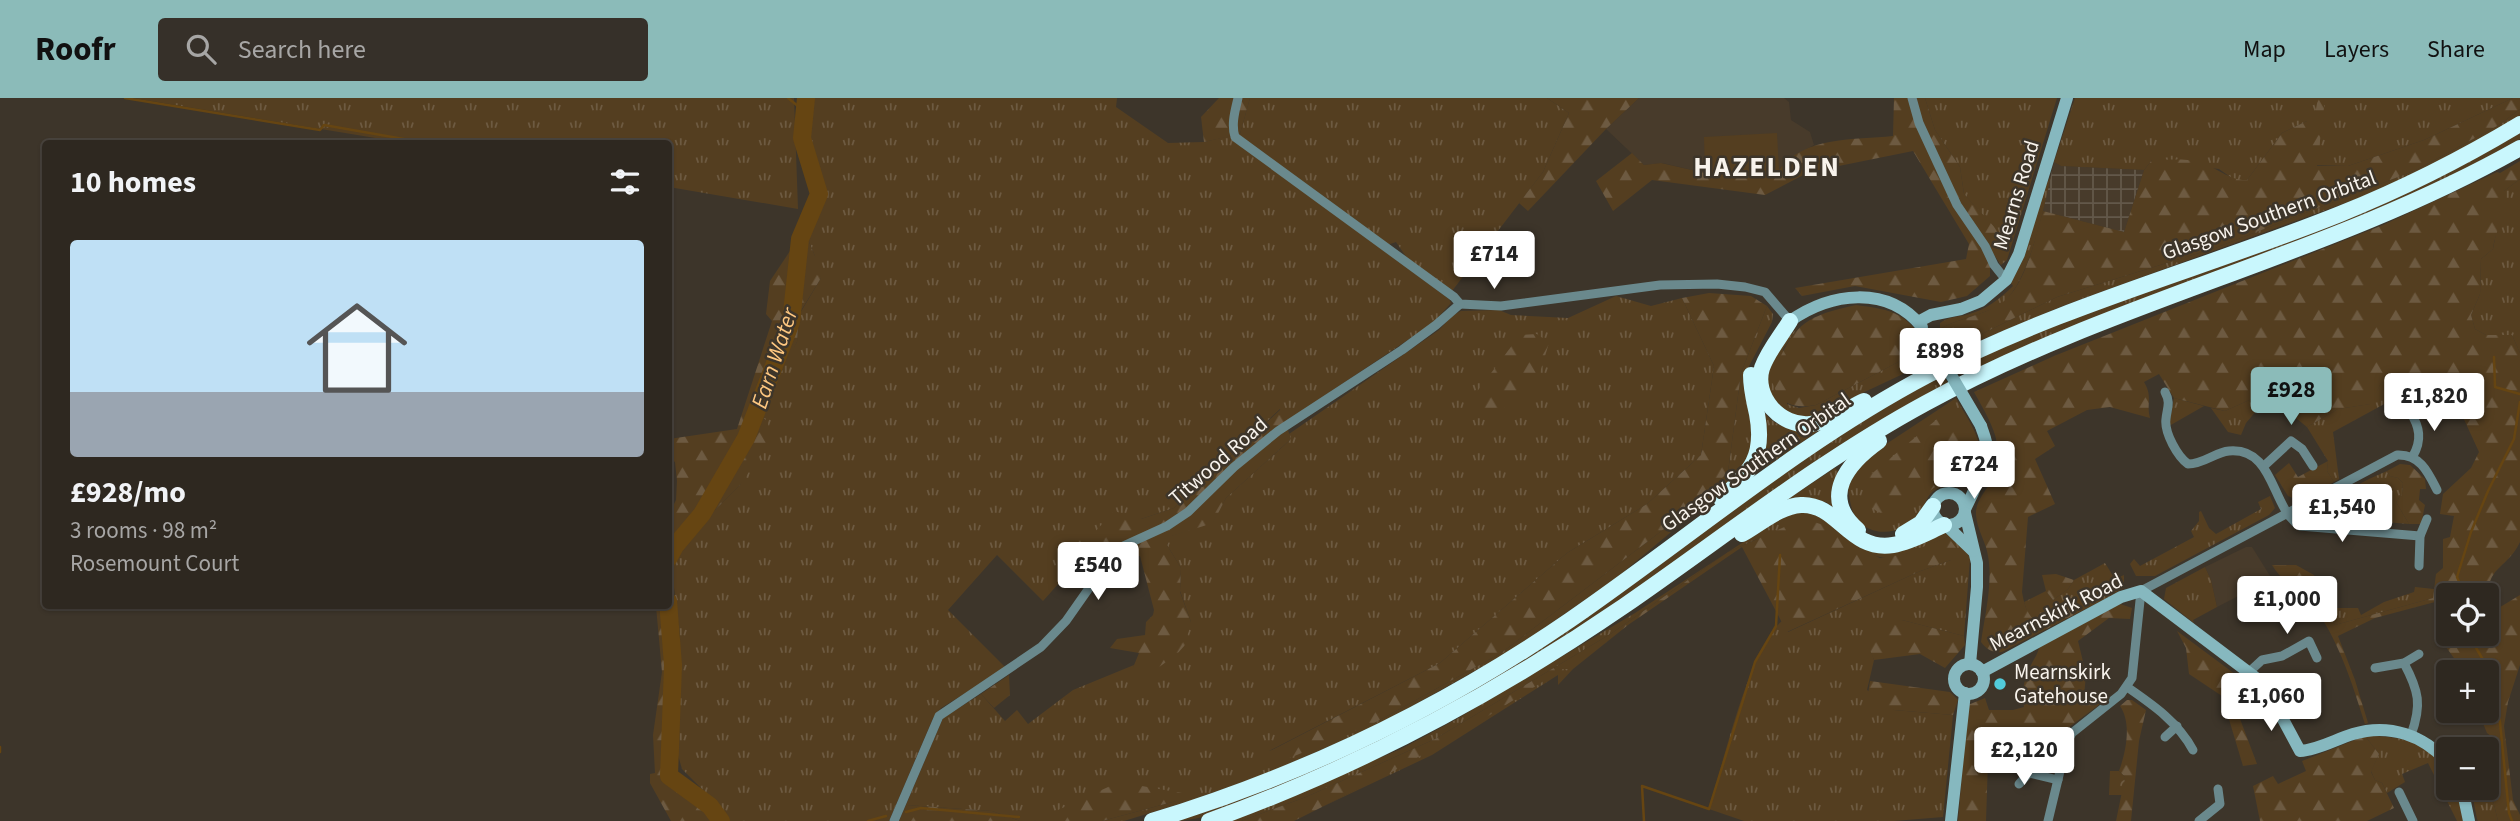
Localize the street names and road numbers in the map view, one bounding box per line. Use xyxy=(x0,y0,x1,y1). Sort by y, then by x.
street label: Mearns Road xyxy=(1985,137,2047,253)
street label: Glasgow Southern Orbital xyxy=(2158,162,2380,268)
street label: Glasgow Southern Orbital xyxy=(1655,385,1857,539)
street label: Titwood Road xyxy=(1162,410,1274,512)
street label: Mearnskirk Road xyxy=(1984,565,2128,659)

